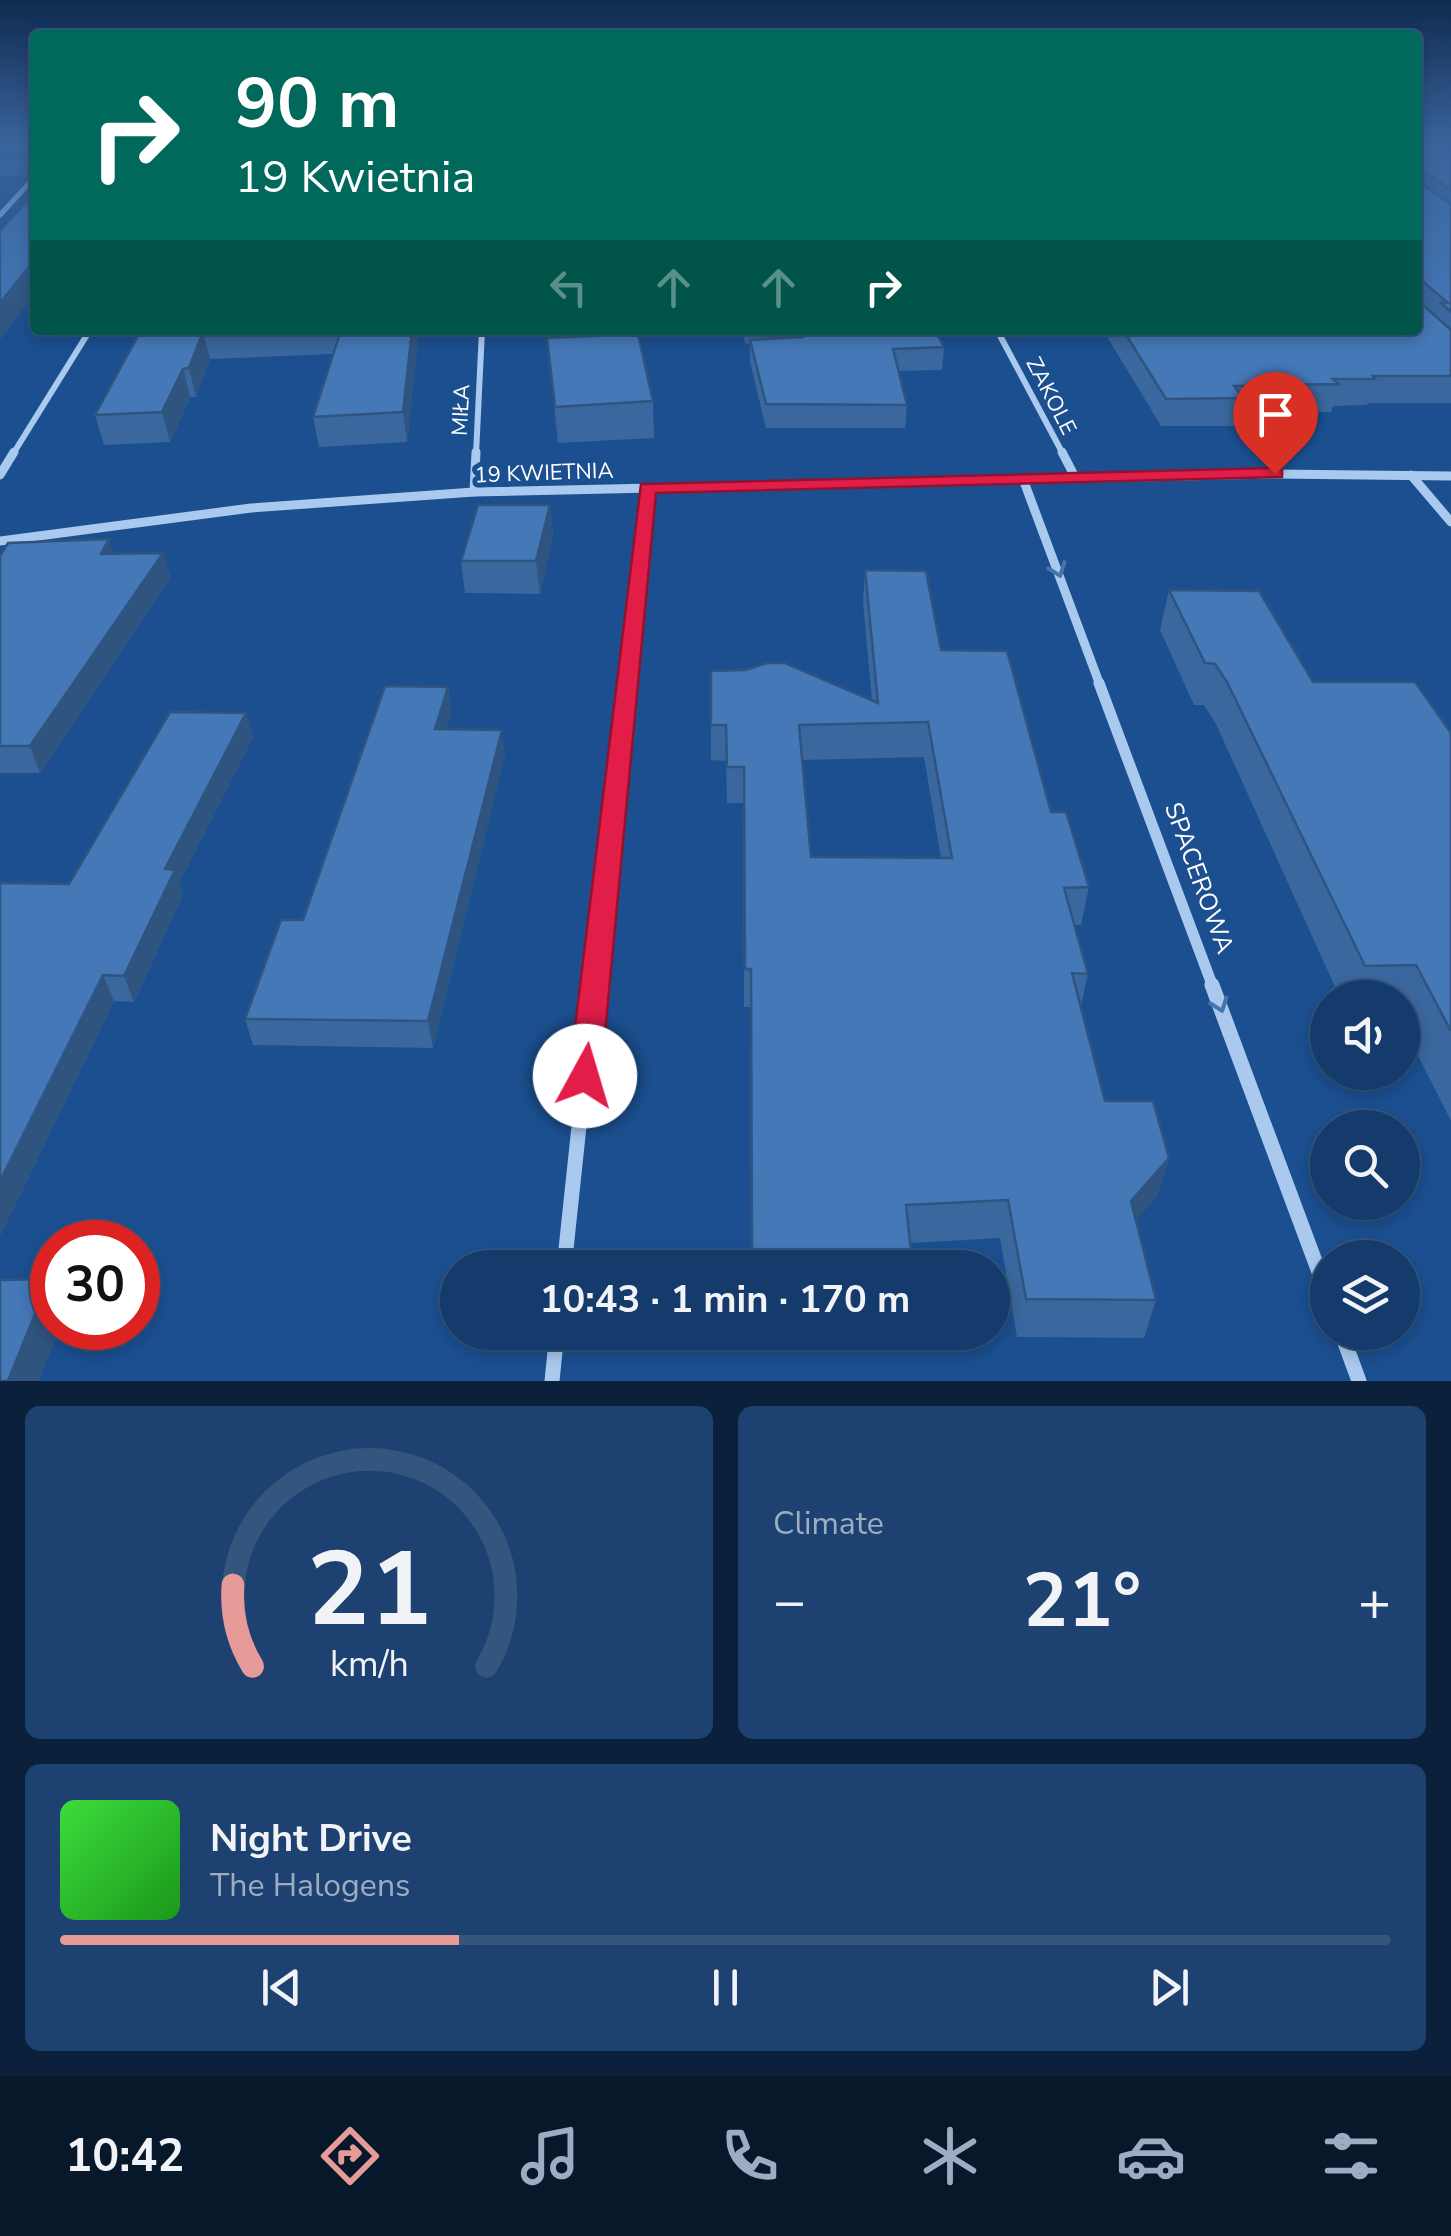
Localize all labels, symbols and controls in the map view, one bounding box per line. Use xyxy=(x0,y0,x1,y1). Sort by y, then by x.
text: 90 m xyxy=(235,56,399,152)
icon: right xyxy=(70,70,200,200)
text: 19 Kwietnia xyxy=(235,147,475,208)
icon: left xyxy=(541,260,596,315)
icon: ahead xyxy=(646,260,701,315)
icon: ahead xyxy=(751,260,806,315)
icon: right xyxy=(856,260,911,315)
street label: ZAKOLE xyxy=(1019,352,1083,440)
pin xyxy=(1233,372,1318,475)
street label: MIŁA xyxy=(445,383,477,437)
icon: arrive xyxy=(1248,387,1303,442)
street label: 19 KWIETNIA xyxy=(474,456,614,490)
one-way arrow xyxy=(1046,560,1067,577)
street label: SPACEROWA xyxy=(1156,798,1242,958)
map controls xyxy=(1310,980,1420,1350)
button: sound xyxy=(1310,980,1420,1090)
one-way arrow xyxy=(1208,996,1228,1013)
position arrow xyxy=(533,1024,637,1128)
button: search xyxy=(1310,1110,1420,1220)
speed limit sign: 30 xyxy=(30,1220,160,1350)
button: layers xyxy=(1310,1240,1420,1350)
text: 10:43 · 1 min · 170 m xyxy=(540,1274,910,1325)
text: Climate xyxy=(773,1502,884,1545)
text: 21 xyxy=(307,1519,431,1661)
text: 21° xyxy=(1023,1550,1141,1652)
text: − xyxy=(773,1564,806,1639)
text: + xyxy=(1358,1564,1391,1639)
text: km/h xyxy=(330,1640,408,1689)
text: Night Drive xyxy=(210,1813,412,1864)
text: The Halogens xyxy=(210,1864,410,1907)
icon: previous xyxy=(254,1960,309,2015)
icon: pause xyxy=(698,1960,753,2015)
icon: next xyxy=(1142,1960,1197,2015)
icon: directions xyxy=(315,2121,385,2191)
icon: music xyxy=(515,2121,585,2191)
icon: phone xyxy=(715,2121,785,2191)
icon: climate xyxy=(915,2121,985,2191)
icon: car xyxy=(1116,2121,1186,2191)
icon: filters xyxy=(1316,2121,1386,2191)
text: 10:42 xyxy=(65,2126,184,2187)

